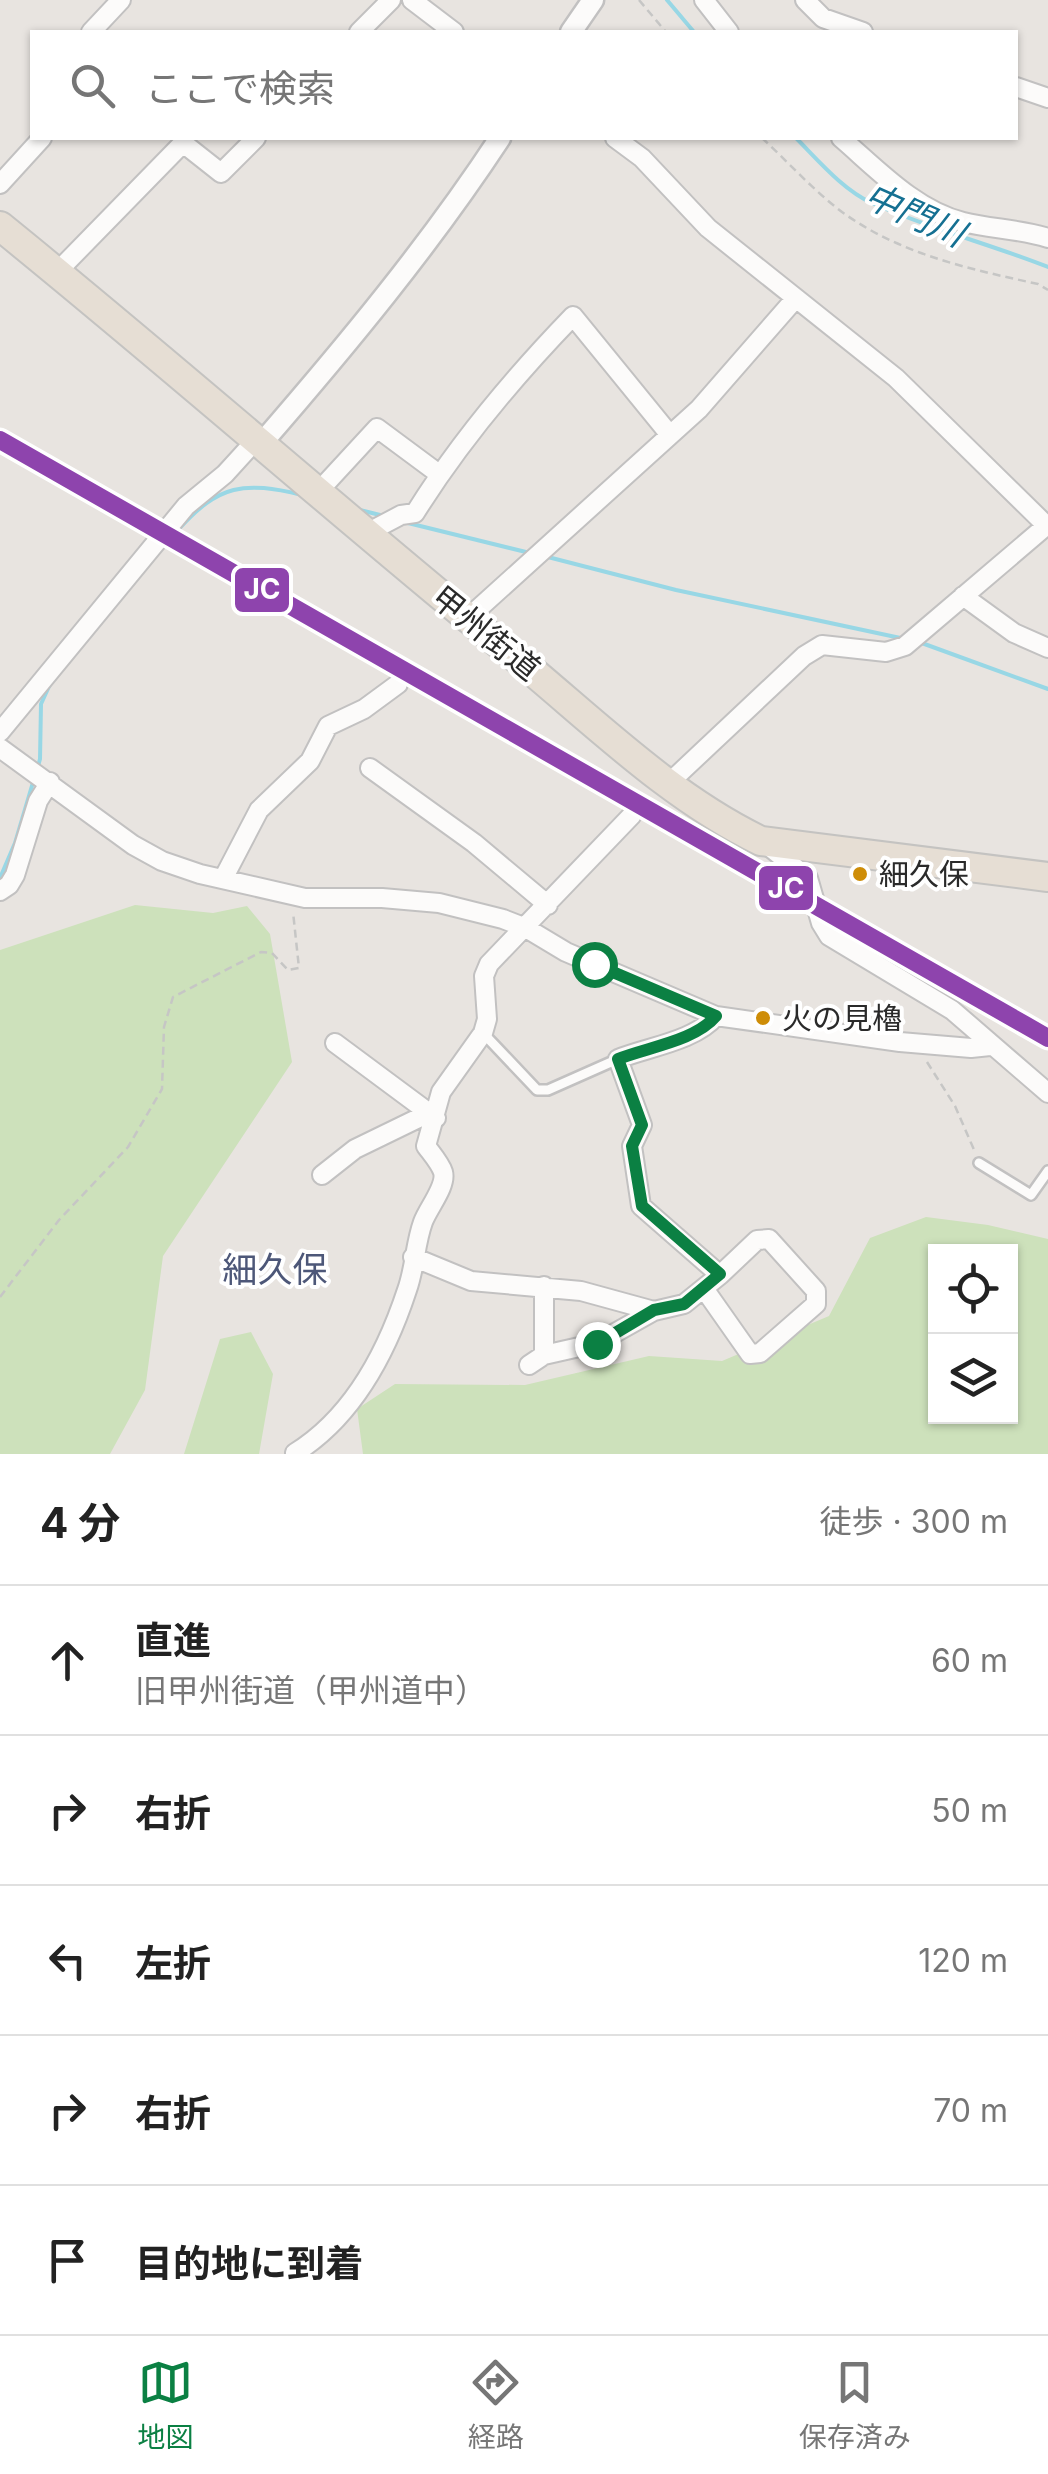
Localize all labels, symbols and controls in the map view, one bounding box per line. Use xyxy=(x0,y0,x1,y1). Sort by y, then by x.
search box xyxy=(30,30,1018,140)
icon: search xyxy=(65,58,120,113)
text: ここで検索 xyxy=(145,65,335,111)
water label: 中門川 xyxy=(858,173,975,256)
line badge: JC xyxy=(233,566,291,614)
text: JC xyxy=(243,572,281,606)
street label: 甲州街道 xyxy=(424,578,548,688)
place label: 細久保 xyxy=(879,856,969,892)
line badge: JC xyxy=(757,864,815,912)
marker: 細久保 xyxy=(850,864,870,884)
text: JC xyxy=(767,871,805,905)
route start xyxy=(572,942,618,988)
place label: 火の見櫓 xyxy=(782,1000,902,1036)
marker: 火の見櫓 xyxy=(753,1008,773,1028)
map controls xyxy=(928,1244,1018,1424)
button: locate xyxy=(928,1244,1018,1334)
district label: 細久保 xyxy=(222,1248,328,1290)
route end xyxy=(575,1322,621,1368)
button: layers xyxy=(928,1334,1018,1424)
text: 4 分 xyxy=(40,1497,120,1548)
text: 徒歩 · 300 m xyxy=(820,1502,1008,1541)
text: 直進 xyxy=(135,1617,211,1663)
icon: ahead xyxy=(40,1633,95,1688)
text: 60 m xyxy=(931,1641,1008,1680)
text: 旧甲州街道（甲州道中） xyxy=(135,1671,487,1710)
icon: right xyxy=(40,1783,95,1838)
text: 右折 xyxy=(135,1790,211,1836)
text: 50 m xyxy=(931,1791,1008,1830)
icon: left xyxy=(40,1933,95,1988)
text: 左折 xyxy=(135,1940,211,1986)
text: 120 m xyxy=(918,1941,1008,1980)
icon: right xyxy=(40,2083,95,2138)
text: 右折 xyxy=(135,2090,211,2136)
text: 70 m xyxy=(933,2091,1008,2130)
icon: arrive xyxy=(40,2233,95,2288)
text: 目的地に到着 xyxy=(135,2240,363,2286)
tab: 地図 xyxy=(137,2355,193,2455)
tab: 経路 xyxy=(468,2355,524,2455)
tab: 保存済み xyxy=(799,2355,911,2455)

